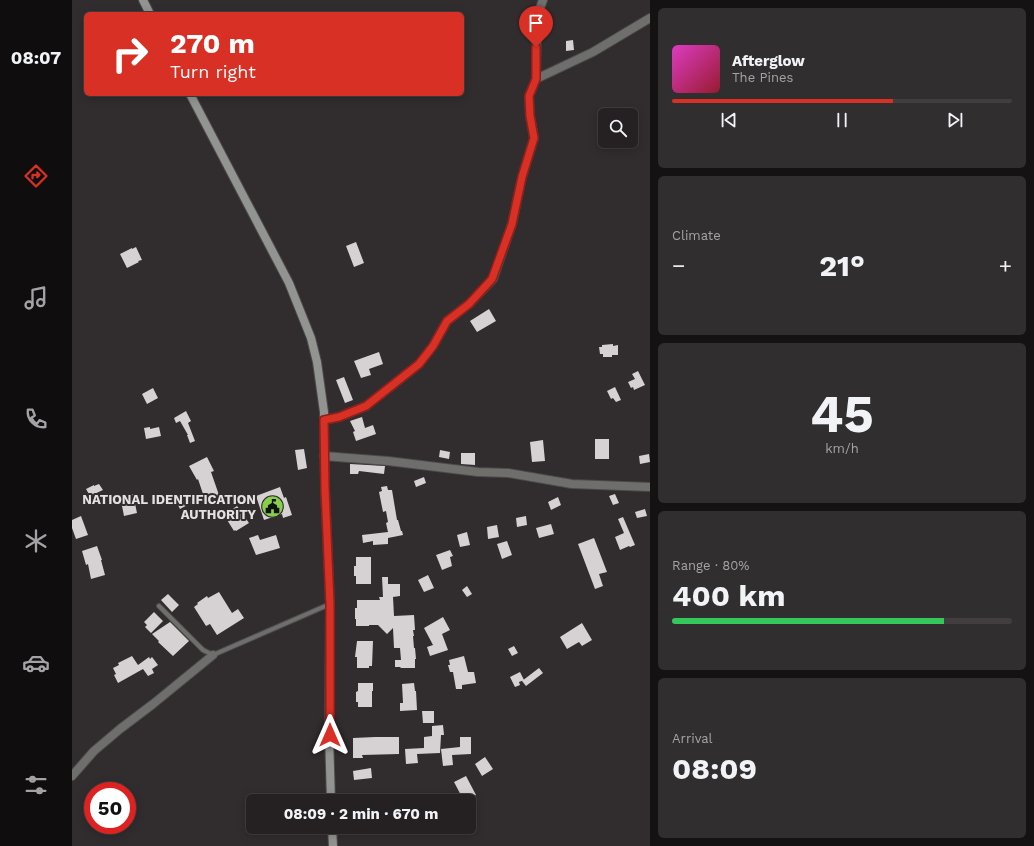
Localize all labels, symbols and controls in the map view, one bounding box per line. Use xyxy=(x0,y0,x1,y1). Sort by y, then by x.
pin xyxy=(519,6,553,47)
icon: arrive xyxy=(525,12,547,34)
text: 270 m xyxy=(170,27,255,60)
icon: right xyxy=(104,28,156,80)
text: 08:07 xyxy=(11,47,61,68)
text: Afterglow xyxy=(732,52,805,70)
text: Turn right xyxy=(170,61,256,82)
text: The Pines xyxy=(732,70,793,85)
map controls xyxy=(598,108,638,148)
button: search xyxy=(598,108,638,148)
icon: previous xyxy=(718,109,740,131)
icon: pause xyxy=(831,109,853,131)
icon: next xyxy=(944,109,966,131)
icon: directions xyxy=(22,162,50,190)
text: Climate xyxy=(672,228,721,243)
text: 21° xyxy=(819,248,865,283)
text: − xyxy=(672,253,685,278)
text: + xyxy=(999,253,1012,278)
icon: music xyxy=(22,284,50,312)
text: 45 xyxy=(810,384,874,445)
icon: phone xyxy=(22,405,50,433)
text: km/h xyxy=(825,441,859,456)
place label: NATIONAL IDENTIFICATION AUTHORITY xyxy=(82,492,256,522)
public building icon: NATIONAL IDENTIFICATION AUTHORITY xyxy=(259,493,285,519)
icon: climate xyxy=(22,527,50,555)
text: Range · 80% xyxy=(672,558,750,573)
text: 400 km xyxy=(672,578,786,613)
icon: car xyxy=(22,649,50,677)
position arrow xyxy=(309,714,351,756)
text: Arrival xyxy=(672,731,713,746)
text: 08:09 xyxy=(672,751,757,786)
icon: filters xyxy=(22,771,50,799)
speed limit sign: 50 xyxy=(84,782,136,834)
text: 08:09 · 2 min · 670 m xyxy=(284,805,438,823)

